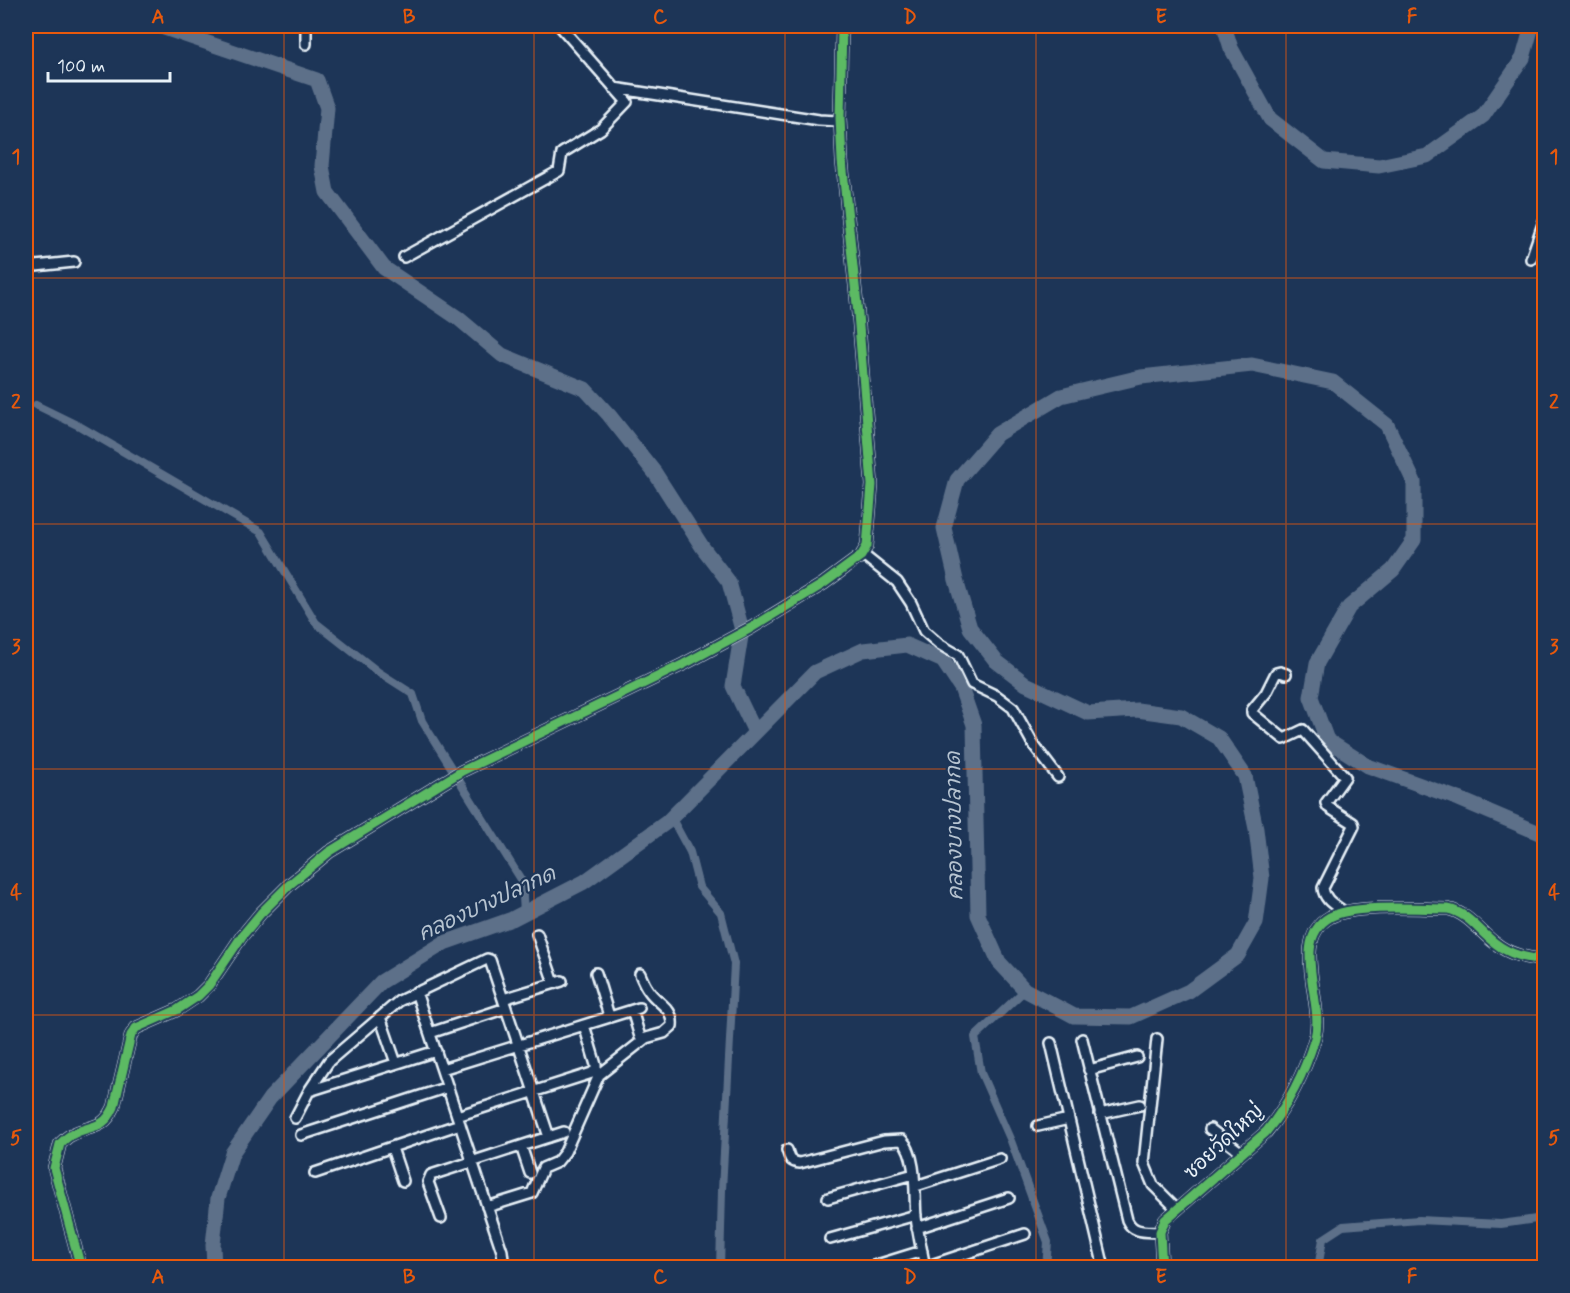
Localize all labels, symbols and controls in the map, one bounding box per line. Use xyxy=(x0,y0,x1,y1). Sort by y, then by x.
text: A xyxy=(151,4,165,31)
text: B xyxy=(403,4,416,31)
text: C xyxy=(653,4,668,31)
text: D xyxy=(903,4,917,31)
text: E xyxy=(1155,4,1167,31)
text: F xyxy=(1407,4,1418,31)
scale bar xyxy=(48,45,170,83)
text: 100 m xyxy=(57,55,105,79)
text: 1 xyxy=(12,144,20,171)
text: 1 xyxy=(1550,144,1558,171)
text: 2 xyxy=(11,389,21,416)
text: 2 xyxy=(1549,389,1559,416)
text: 3 xyxy=(11,634,21,661)
text: 3 xyxy=(1549,634,1559,661)
water label: คลองบางปลากด xyxy=(940,750,970,901)
water label: คลองบางปลากด xyxy=(414,859,562,948)
text: 4 xyxy=(10,880,22,907)
text: 4 xyxy=(1548,880,1560,907)
street label: ซอยวัดใหญ่ xyxy=(1178,1098,1270,1186)
text: 5 xyxy=(10,1125,22,1152)
text: 5 xyxy=(1548,1125,1560,1152)
text: A xyxy=(151,1264,165,1291)
text: B xyxy=(403,1264,416,1291)
text: C xyxy=(653,1264,668,1291)
text: D xyxy=(903,1264,917,1291)
text: E xyxy=(1155,1264,1167,1291)
text: F xyxy=(1407,1264,1418,1291)

